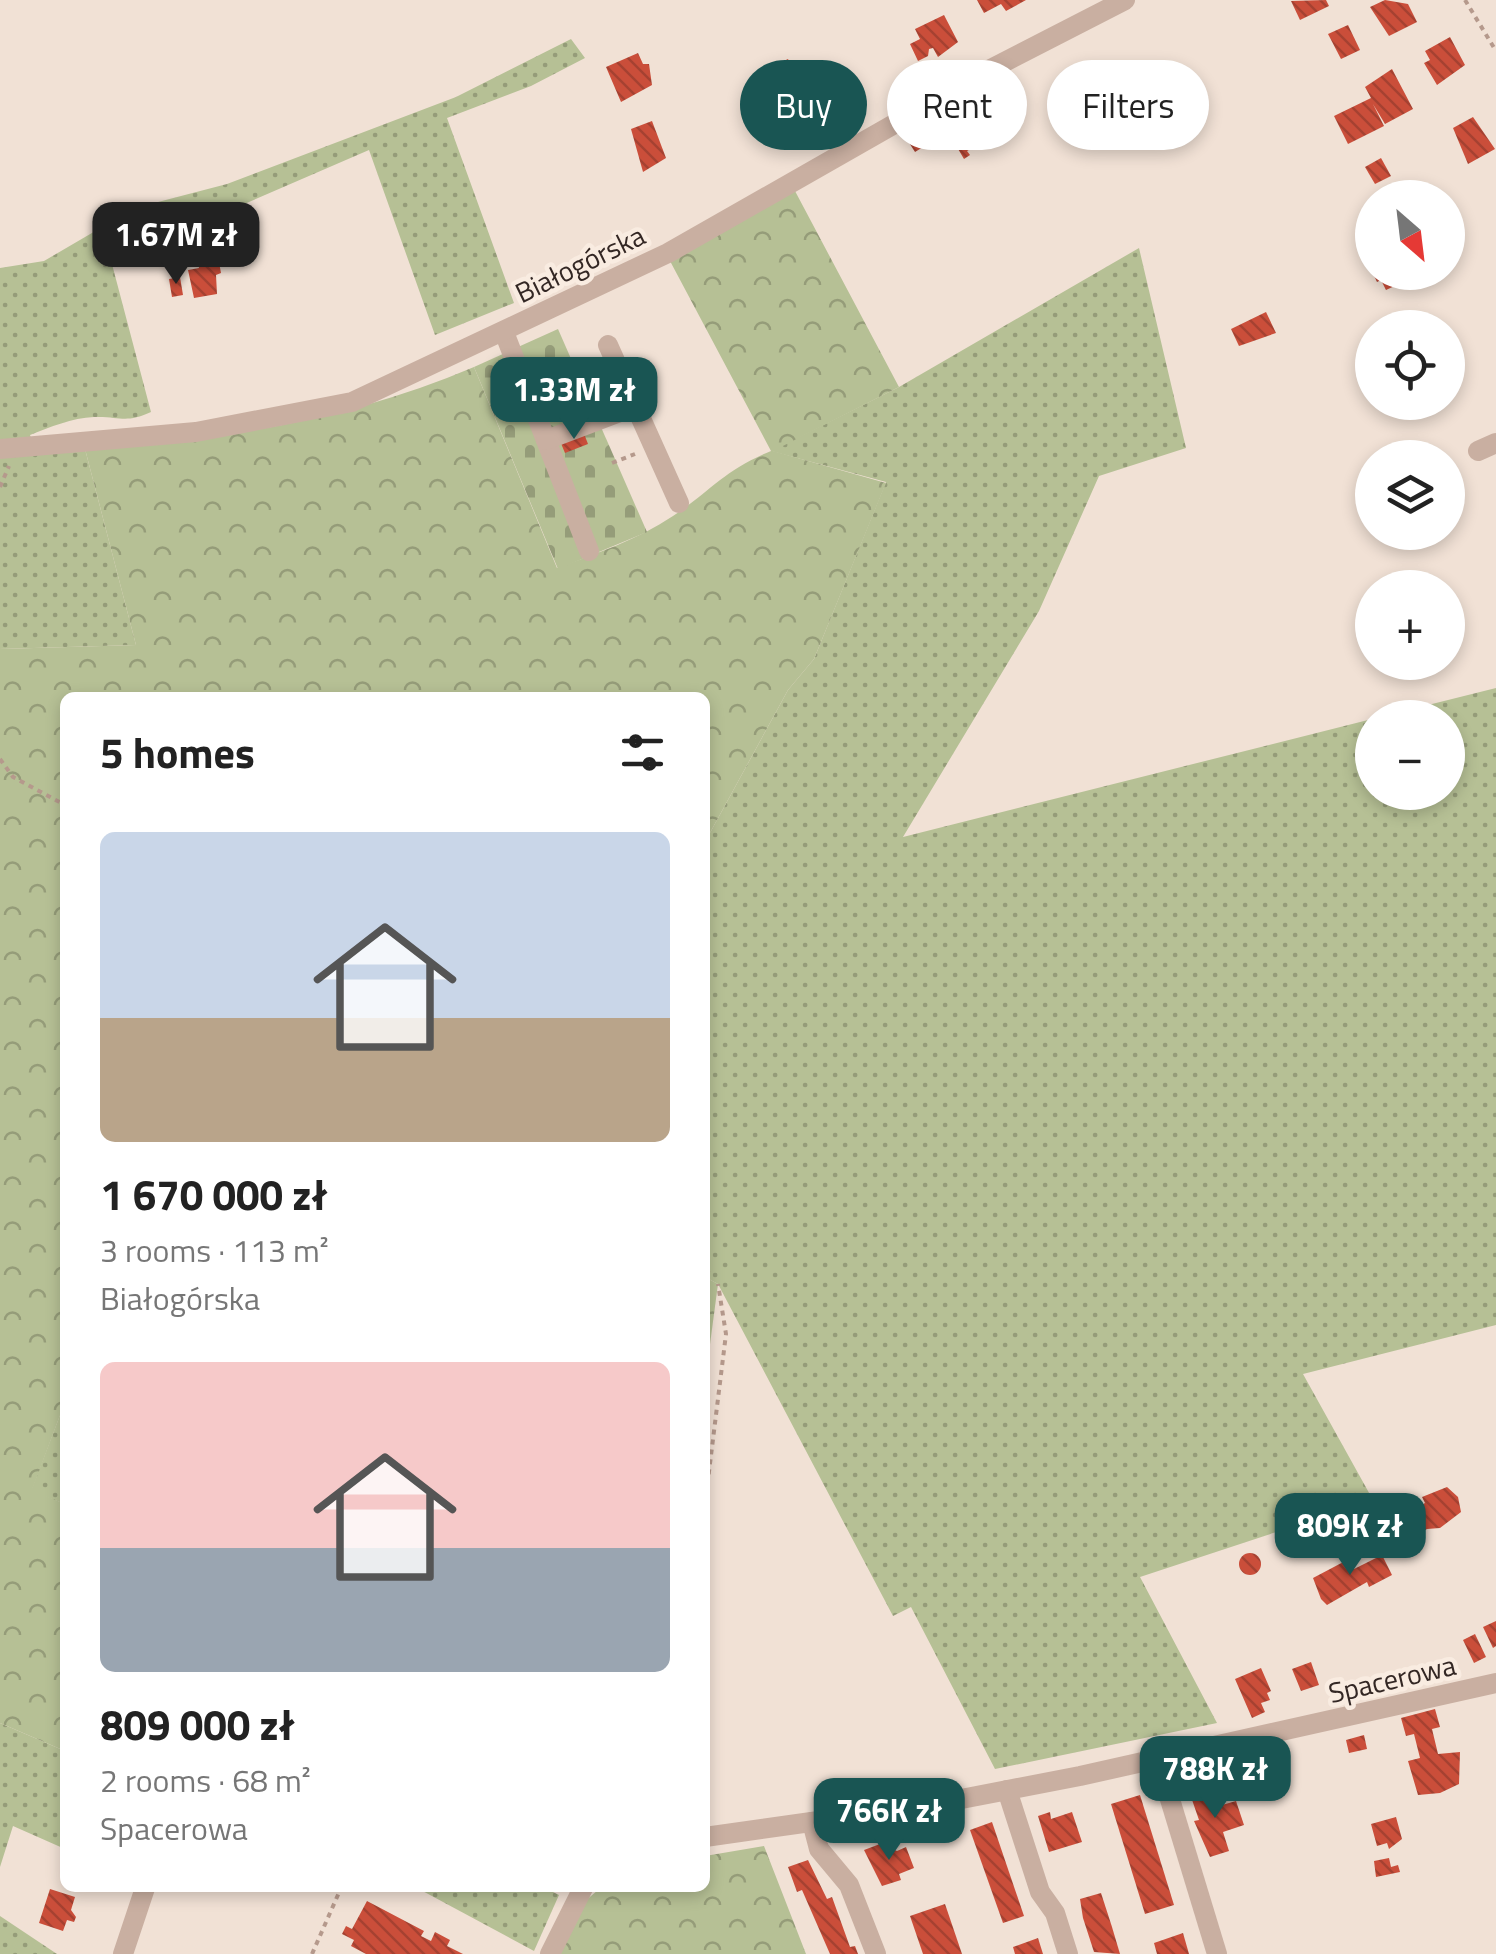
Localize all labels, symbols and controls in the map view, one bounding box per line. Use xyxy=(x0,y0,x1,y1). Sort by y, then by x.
chip: Buy xyxy=(740,60,867,150)
chip: Rent xyxy=(887,60,1027,150)
chip: Filters xyxy=(1047,60,1209,150)
north arrow xyxy=(1355,180,1465,290)
map controls xyxy=(1355,180,1465,810)
pin: 1.67M zł xyxy=(73,202,279,287)
text: 1.67M zł xyxy=(114,210,238,258)
street label: Białogórska xyxy=(507,214,652,314)
button: locate xyxy=(1355,310,1465,420)
pin: 1.33M zł xyxy=(471,357,677,442)
text: 1.33M zł xyxy=(512,365,636,413)
button: layers xyxy=(1355,440,1465,550)
button: + xyxy=(1355,570,1465,680)
button: − xyxy=(1355,700,1465,810)
text: 5 homes xyxy=(100,720,255,784)
icon: filters xyxy=(615,725,670,780)
icon: home xyxy=(295,897,475,1077)
text: 1 670 000 zł xyxy=(100,1162,327,1226)
text: 3 rooms · 113 m² xyxy=(100,1226,329,1274)
text: Białogórska xyxy=(100,1274,260,1322)
icon: home xyxy=(295,1427,475,1607)
pin: 809K zł xyxy=(1258,1493,1442,1578)
text: 809K zł xyxy=(1297,1501,1403,1549)
street label: Spacerowa xyxy=(1324,1643,1460,1714)
text: 809 000 zł xyxy=(100,1692,295,1756)
pin: 788K zł xyxy=(1123,1736,1307,1821)
text: 788K zł xyxy=(1162,1744,1268,1792)
text: 2 rooms · 68 m² xyxy=(100,1756,311,1804)
pin: 766K zł xyxy=(797,1778,981,1863)
text: 766K zł xyxy=(836,1786,942,1834)
text: Spacerowa xyxy=(100,1804,248,1852)

